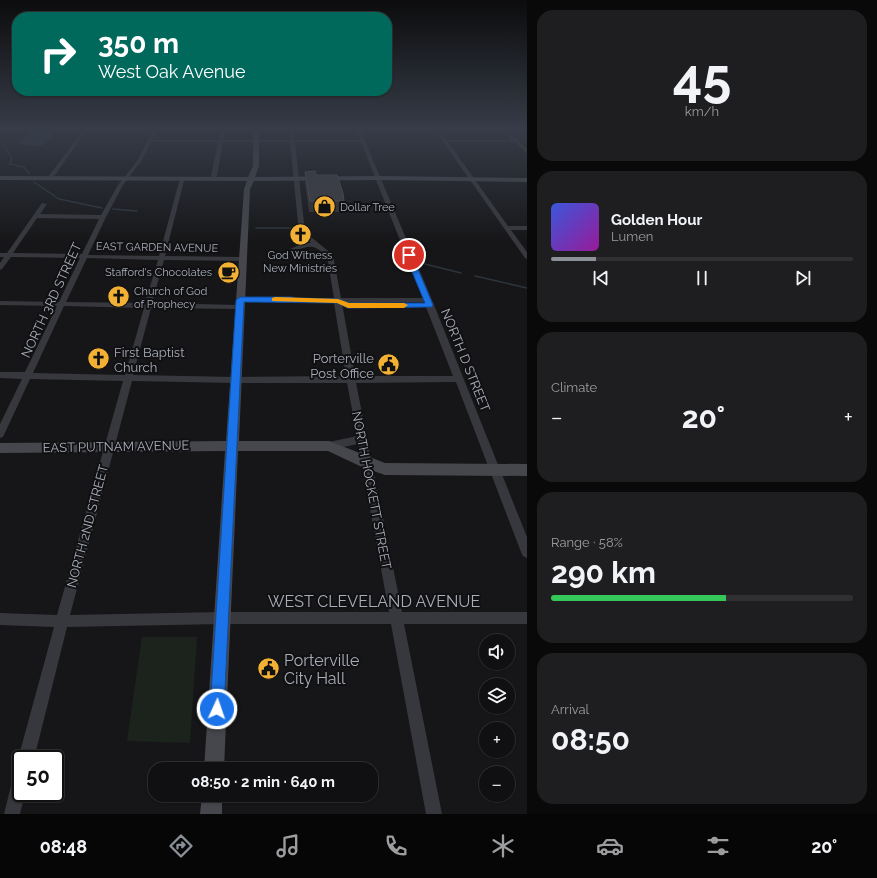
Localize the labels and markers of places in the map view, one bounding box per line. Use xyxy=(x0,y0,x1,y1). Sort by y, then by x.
shop icon: Dollar Tree xyxy=(312,194,338,220)
place label: Dollar Tree xyxy=(340,201,395,214)
church icon: God Witness New Ministries xyxy=(287,222,313,248)
pin xyxy=(392,238,426,272)
place label: God Witness New Ministries xyxy=(263,249,337,275)
cafe icon: Stafford's Chocolates xyxy=(215,259,241,285)
place label: Stafford's Chocolates xyxy=(105,266,212,279)
church icon: Church of God of Prophecy xyxy=(105,284,131,310)
place label: Church of God of Prophecy xyxy=(134,285,207,311)
place label: First Baptist Church xyxy=(114,345,185,375)
church icon: First Baptist Church xyxy=(86,346,112,372)
place label: Porterville Post Office xyxy=(310,351,374,381)
public building icon: Porterville Post Office xyxy=(376,352,402,378)
place label: Porterville City Hall xyxy=(284,651,359,688)
public building icon: Porterville City Hall xyxy=(256,656,282,682)

